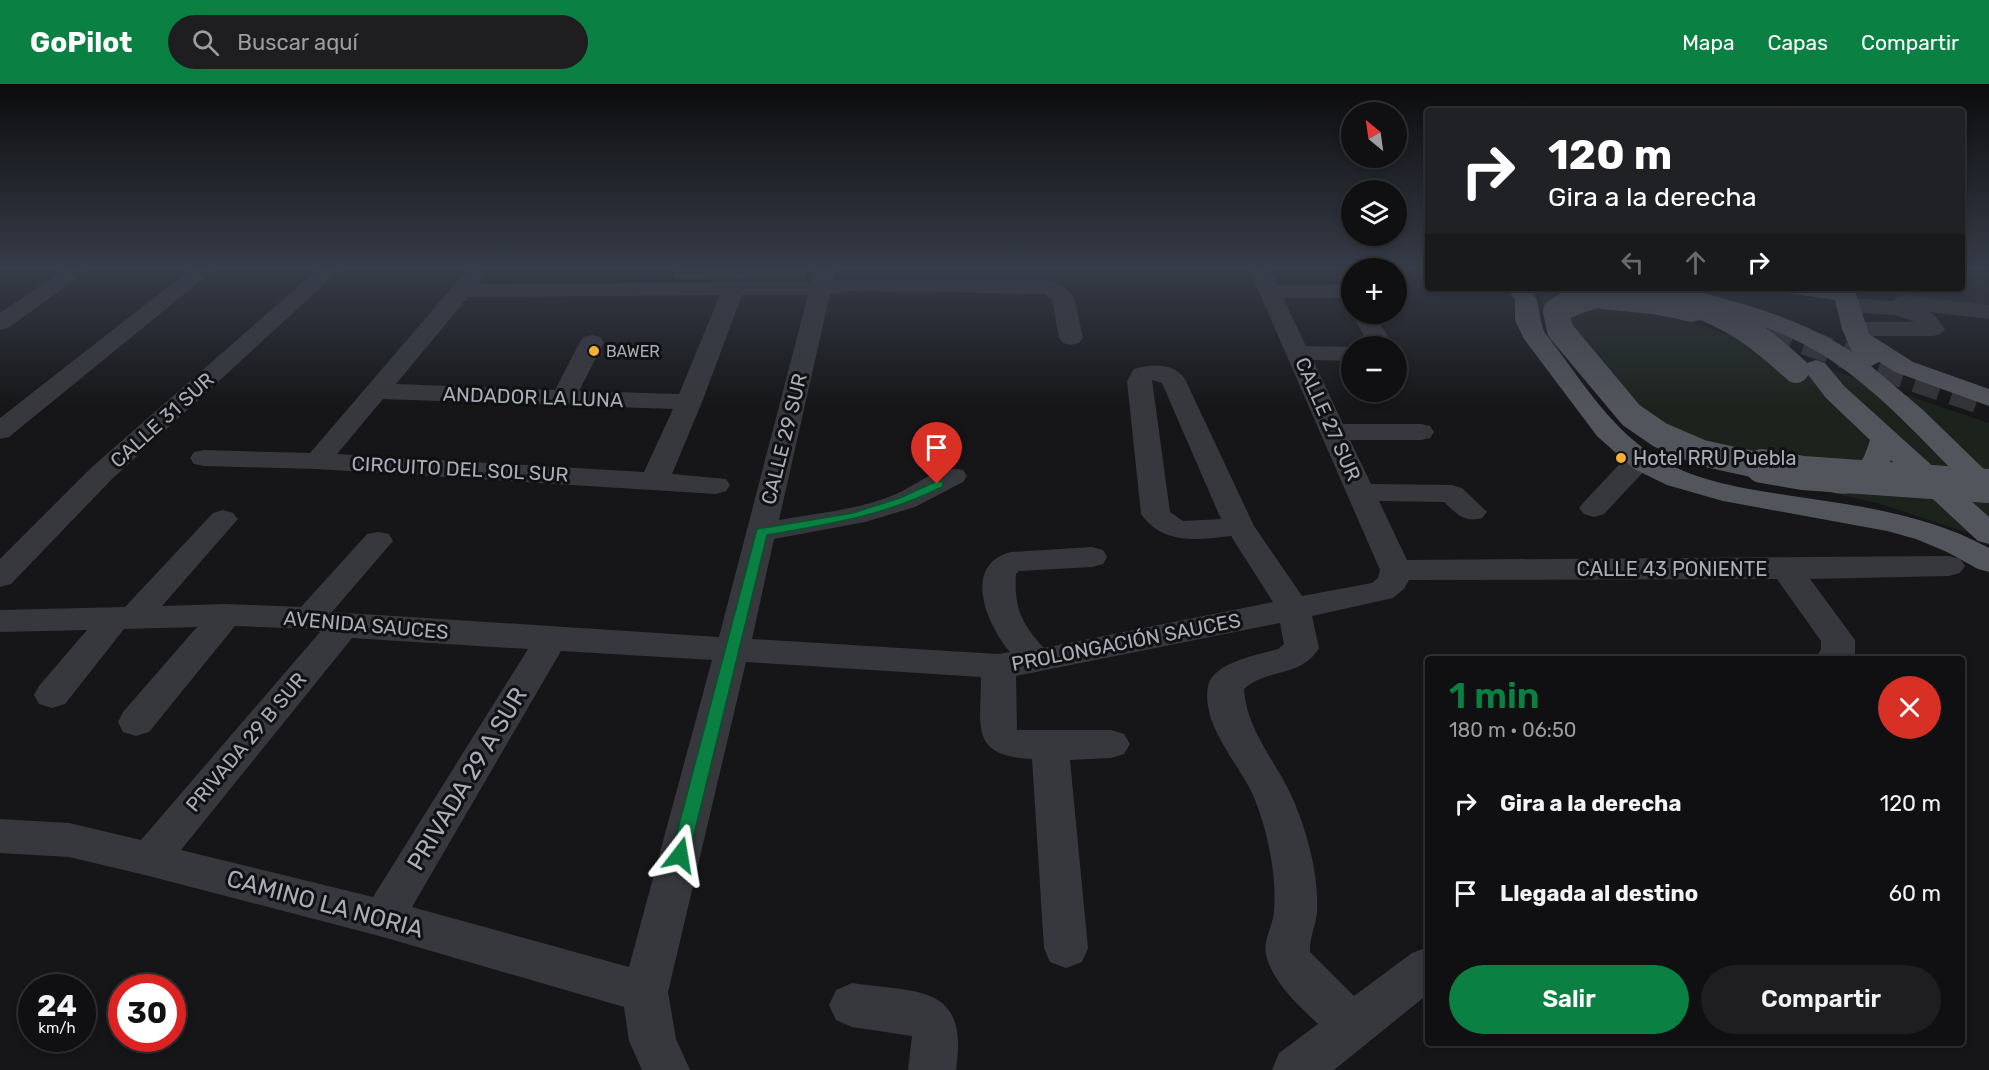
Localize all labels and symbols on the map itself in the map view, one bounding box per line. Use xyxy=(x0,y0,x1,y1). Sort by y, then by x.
north arrow xyxy=(1341,102,1407,168)
place label: BAWER xyxy=(606,342,660,361)
marker: BAWER xyxy=(587,344,601,358)
street label: CALLE 27 SUR xyxy=(1290,354,1366,484)
street label: CALLE 31 SUR xyxy=(105,367,219,473)
street label: CALLE 29 SUR xyxy=(756,371,812,507)
street label: ANDADOR LA LUNA xyxy=(442,382,624,412)
pin xyxy=(911,422,962,484)
place label: Hotel RRU Puebla xyxy=(1633,446,1796,470)
street label: CIRCUITO DEL SOL SUR xyxy=(351,451,569,487)
marker: Hotel RRU Puebla xyxy=(1614,451,1628,465)
street label: CALLE 43 PONIENTE xyxy=(1577,557,1767,581)
street label: AVENIDA SAUCES xyxy=(282,606,450,644)
street label: PROLONGACIÓN SAUCES xyxy=(1009,608,1243,676)
street label: PRIVADA 29 B SUR xyxy=(181,667,311,817)
street label: PRIVADA 29 A SUR xyxy=(401,683,533,875)
position arrow xyxy=(648,823,712,887)
street label: CAMINO LA NORIA xyxy=(224,864,426,944)
speed limit sign: 30 xyxy=(108,974,186,1052)

